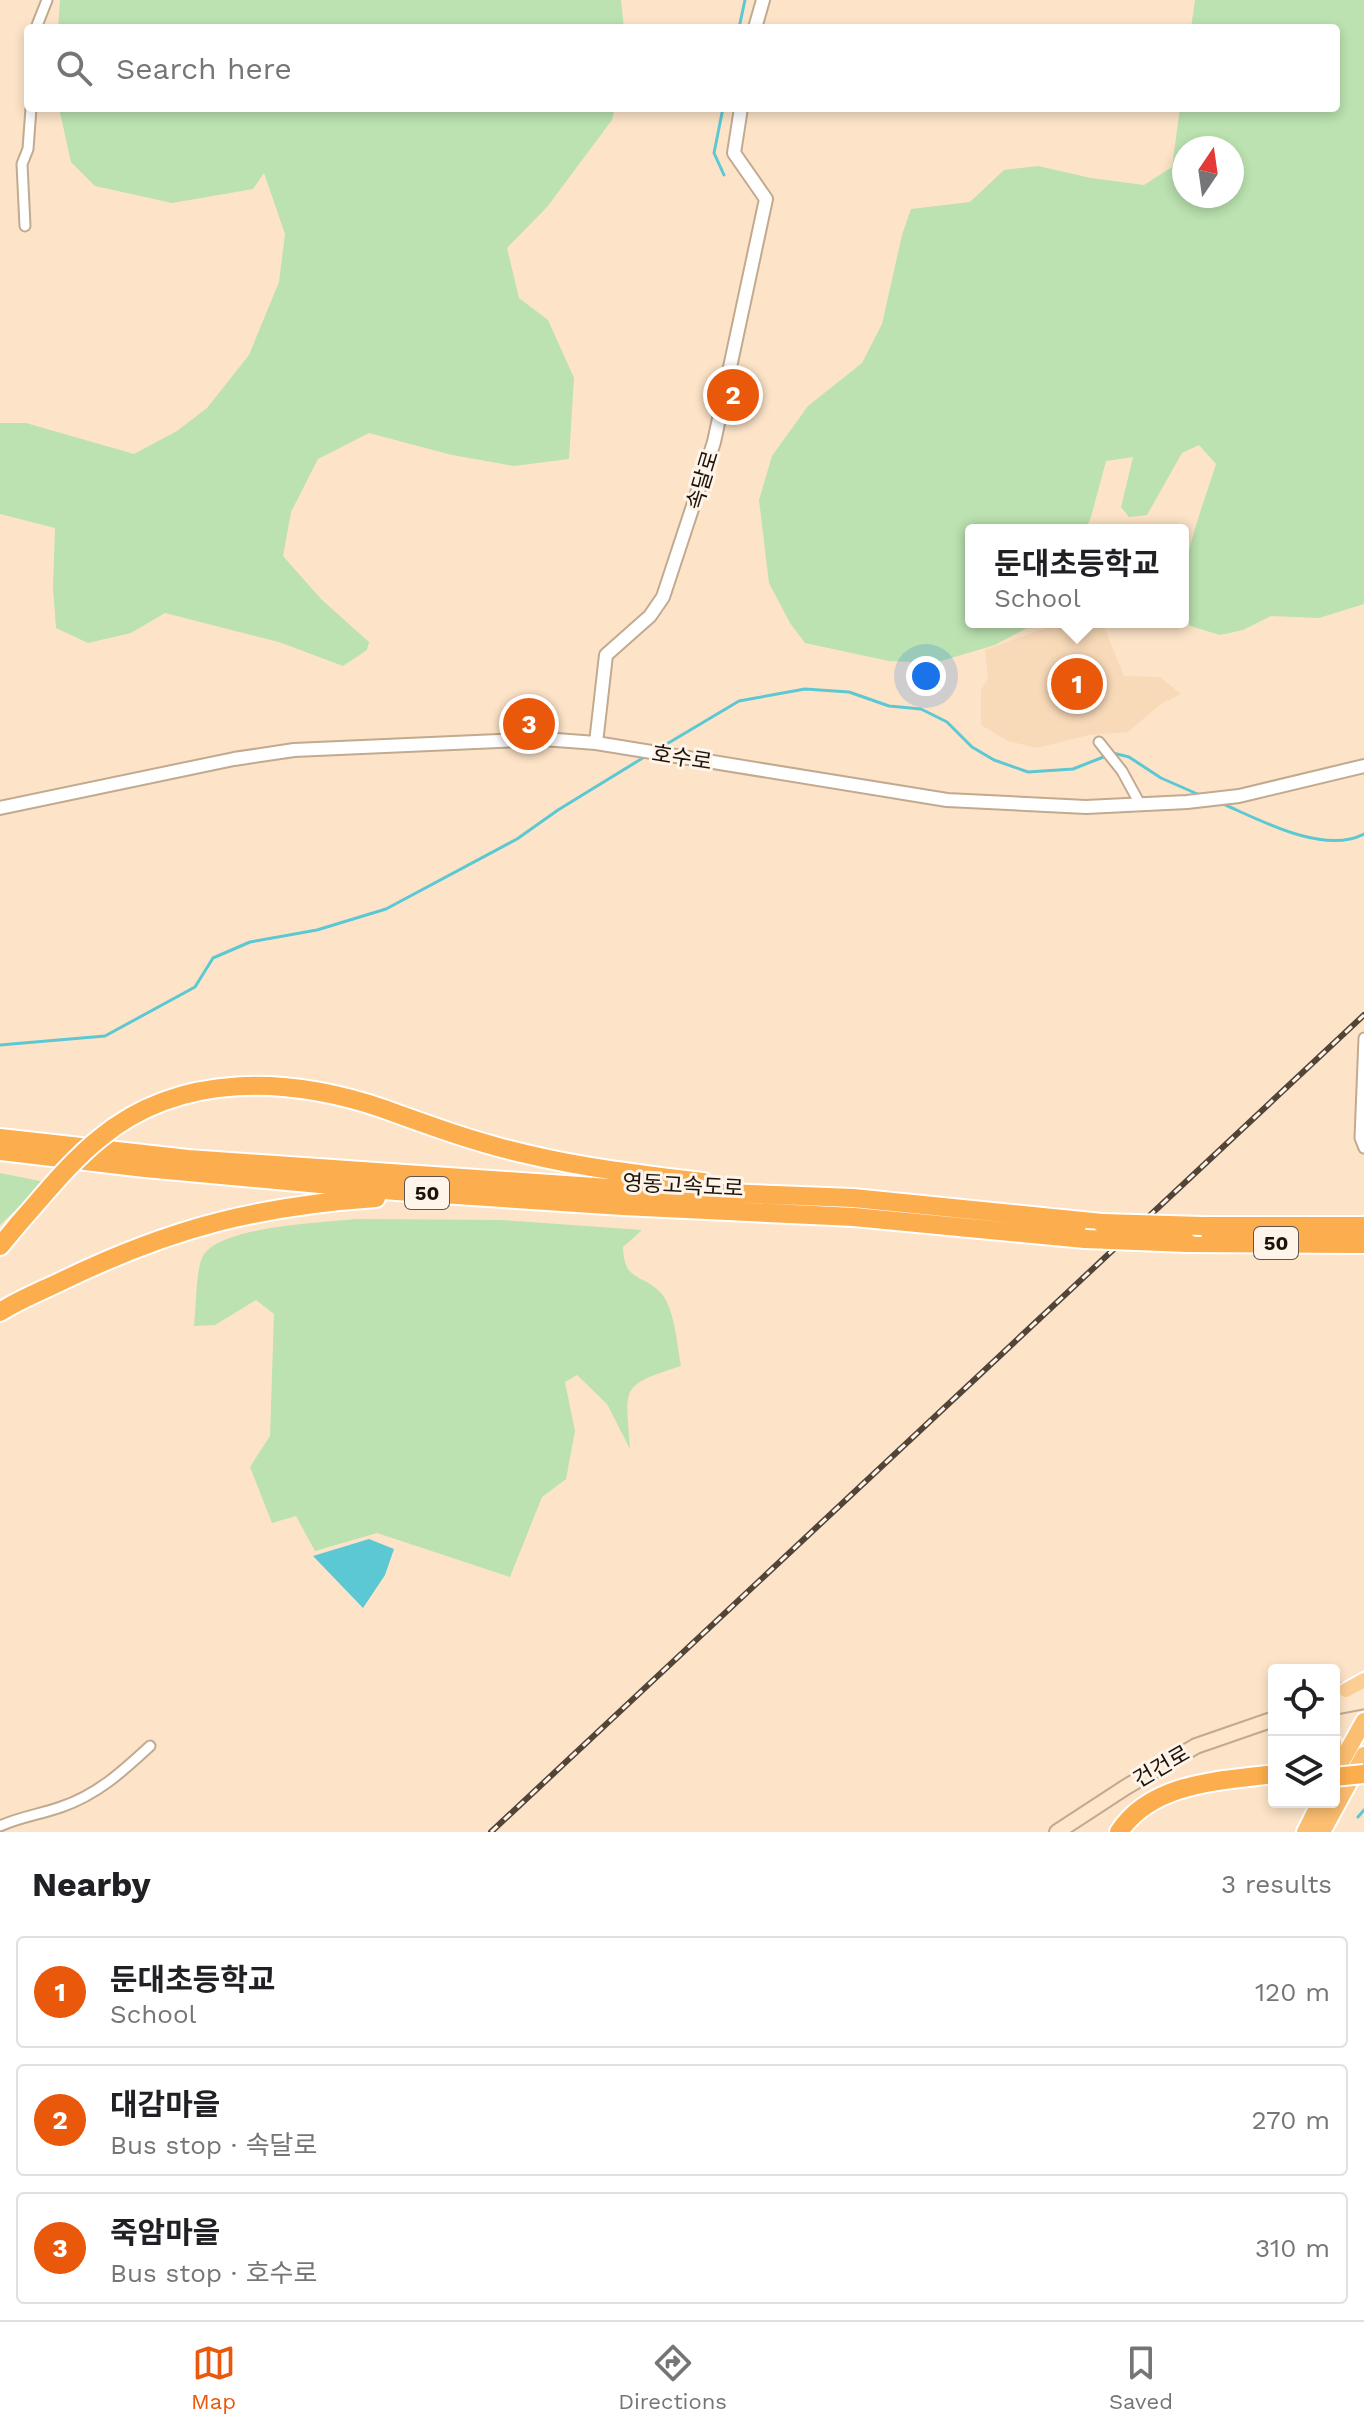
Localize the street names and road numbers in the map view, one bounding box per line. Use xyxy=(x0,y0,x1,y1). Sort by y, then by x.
street label: 속달로 xyxy=(682,447,723,513)
street label: 호수로 xyxy=(650,740,714,775)
street label: 영동고속도로 xyxy=(622,1170,744,1201)
road number: 50 xyxy=(405,1177,449,1209)
road number: 50 xyxy=(1254,1227,1298,1259)
street label: 건건로 xyxy=(1129,1740,1194,1792)

